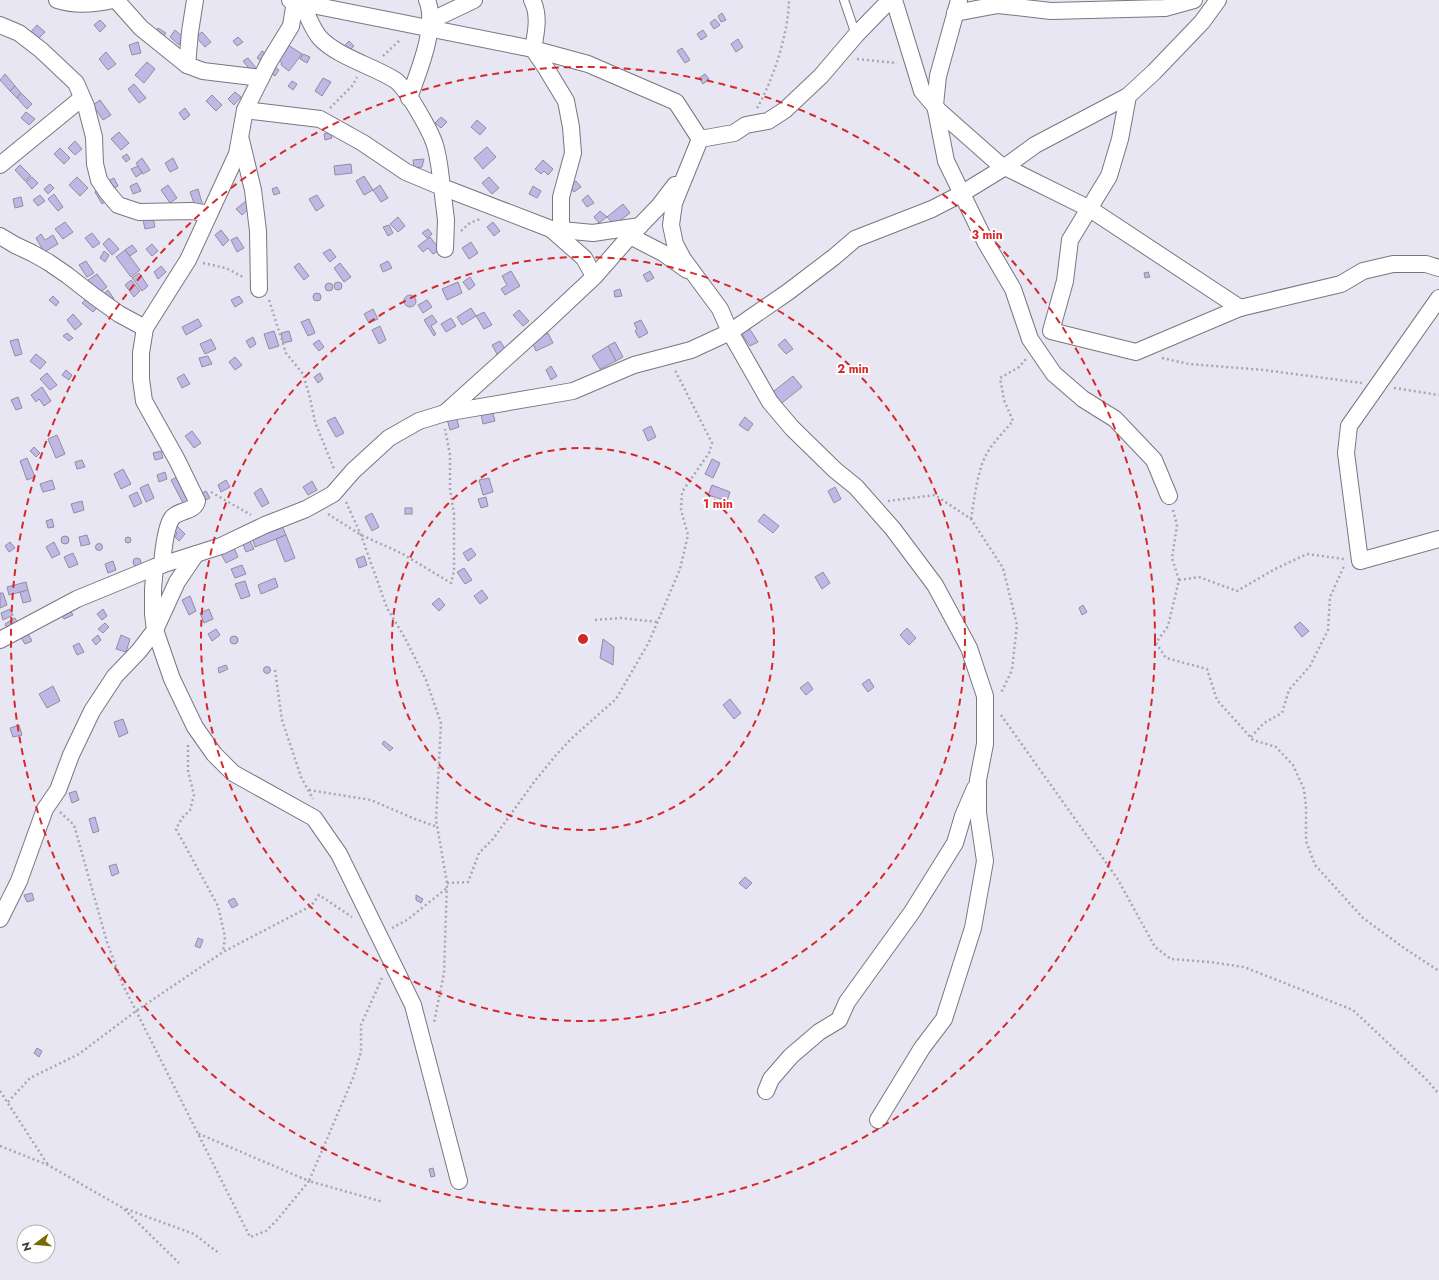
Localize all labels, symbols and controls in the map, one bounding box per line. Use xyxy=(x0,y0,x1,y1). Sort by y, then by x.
text: 3 min xyxy=(971,226,1003,244)
text: 2 min xyxy=(837,360,869,378)
text: 1 min xyxy=(703,495,733,513)
centre of rings xyxy=(576,632,590,646)
north arrow xyxy=(16,1224,56,1264)
text: N xyxy=(17,1240,35,1253)

